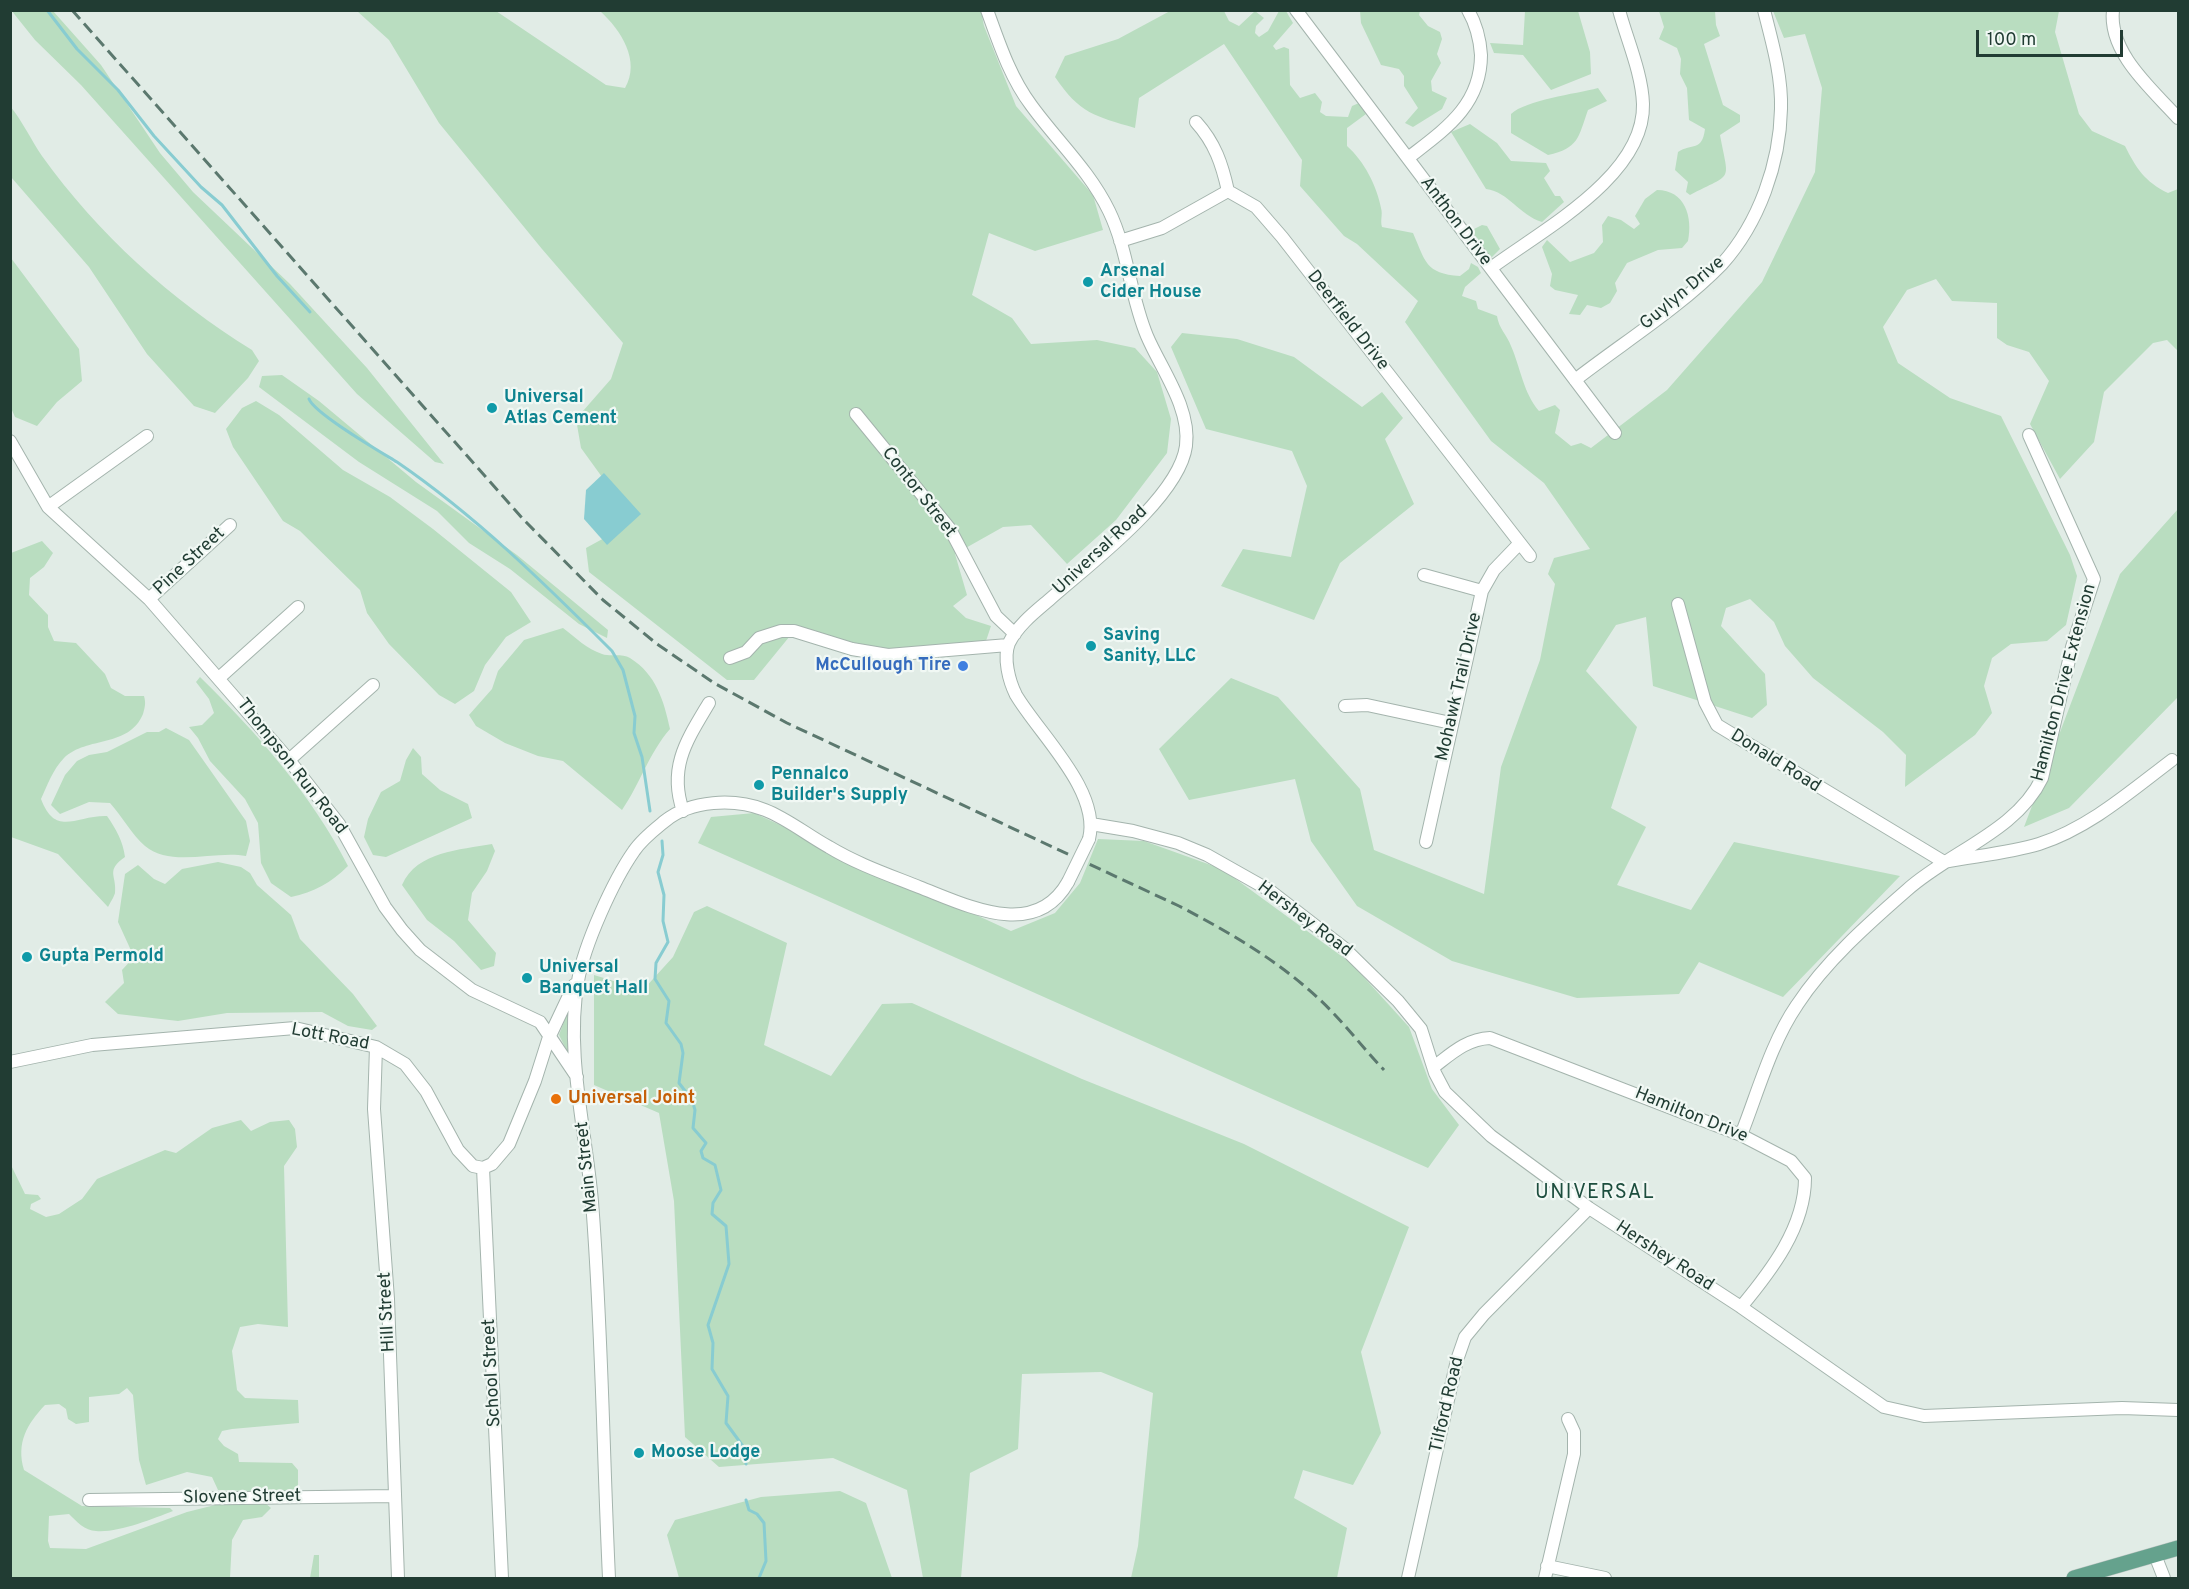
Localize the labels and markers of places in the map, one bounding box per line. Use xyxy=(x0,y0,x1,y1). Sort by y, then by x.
place label: Arsenal Cider House xyxy=(1100,261,1202,304)
marker: Arsenal Cider House xyxy=(1081,275,1095,289)
place label: Universal Atlas Cement xyxy=(504,387,617,430)
marker: Universal Atlas Cement xyxy=(485,401,499,415)
place label: Saving Sanity, LLC xyxy=(1103,625,1196,668)
marker: Saving Sanity, LLC xyxy=(1084,639,1098,653)
place label: McCullough Tire xyxy=(815,655,951,677)
marker: McCullough Tire xyxy=(956,659,970,673)
place label: Pennalco Builder's Supply xyxy=(771,764,908,806)
marker: Pennalco Builder's Supply xyxy=(752,778,766,792)
place label: Gupta Permold xyxy=(39,946,164,968)
marker: Gupta Permold xyxy=(20,950,34,964)
place label: Universal Banquet Hall xyxy=(539,957,648,1000)
marker: Universal Banquet Hall xyxy=(520,971,534,985)
place label: Universal Joint xyxy=(568,1088,695,1110)
marker: Universal Joint xyxy=(549,1092,563,1106)
place label: Moose Lodge xyxy=(651,1442,760,1464)
marker: Moose Lodge xyxy=(632,1446,646,1460)

